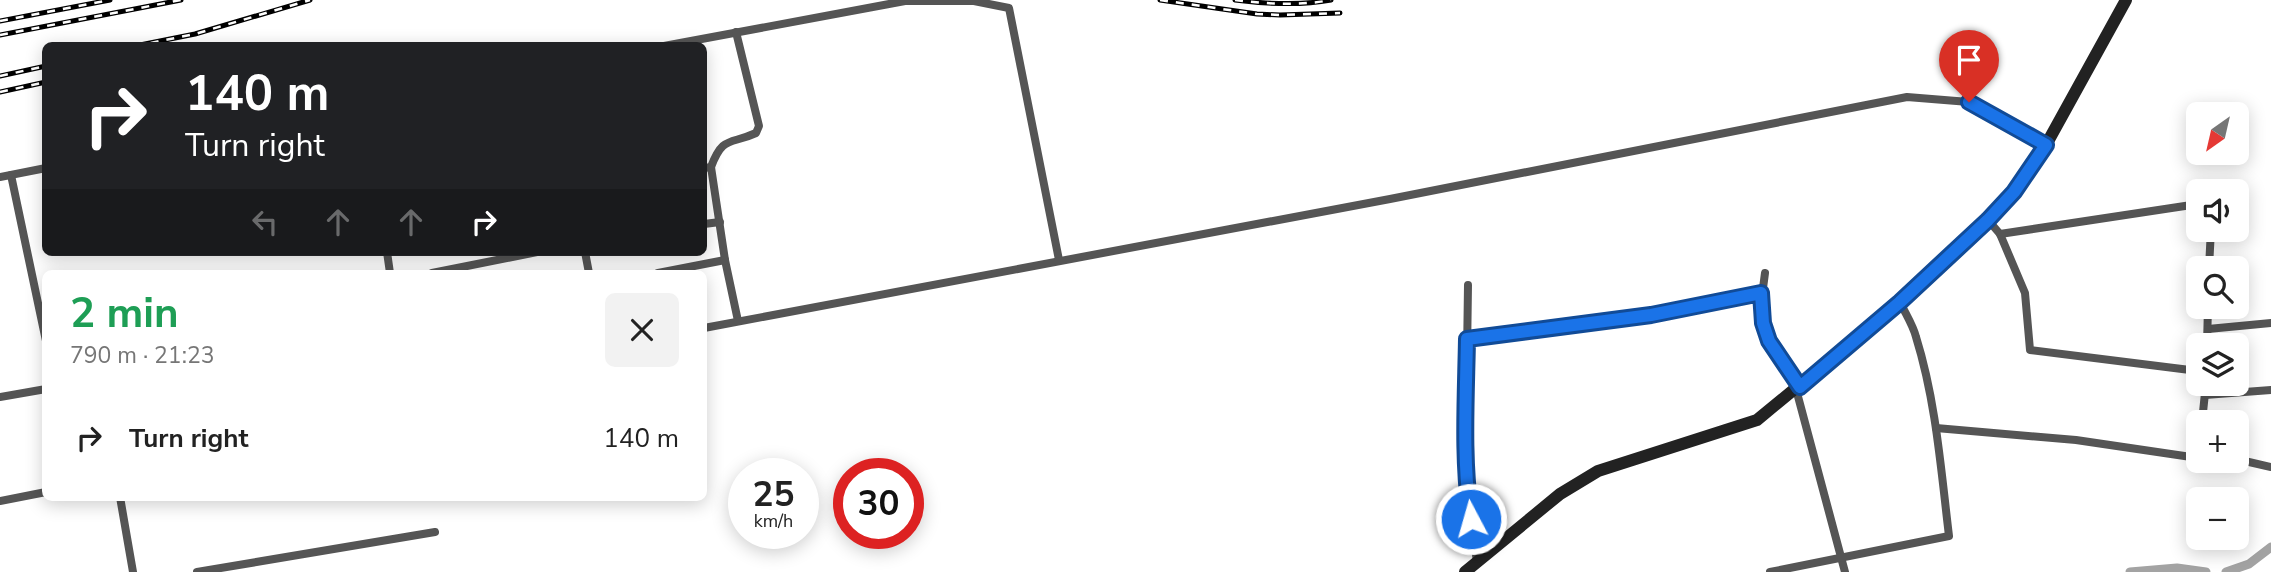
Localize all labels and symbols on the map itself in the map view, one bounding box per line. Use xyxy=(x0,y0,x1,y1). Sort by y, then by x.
pin xyxy=(1939,30,1999,102)
north arrow xyxy=(2186,102,2249,164)
speed limit sign: 30 xyxy=(833,458,924,549)
position arrow xyxy=(1434,482,1508,556)

